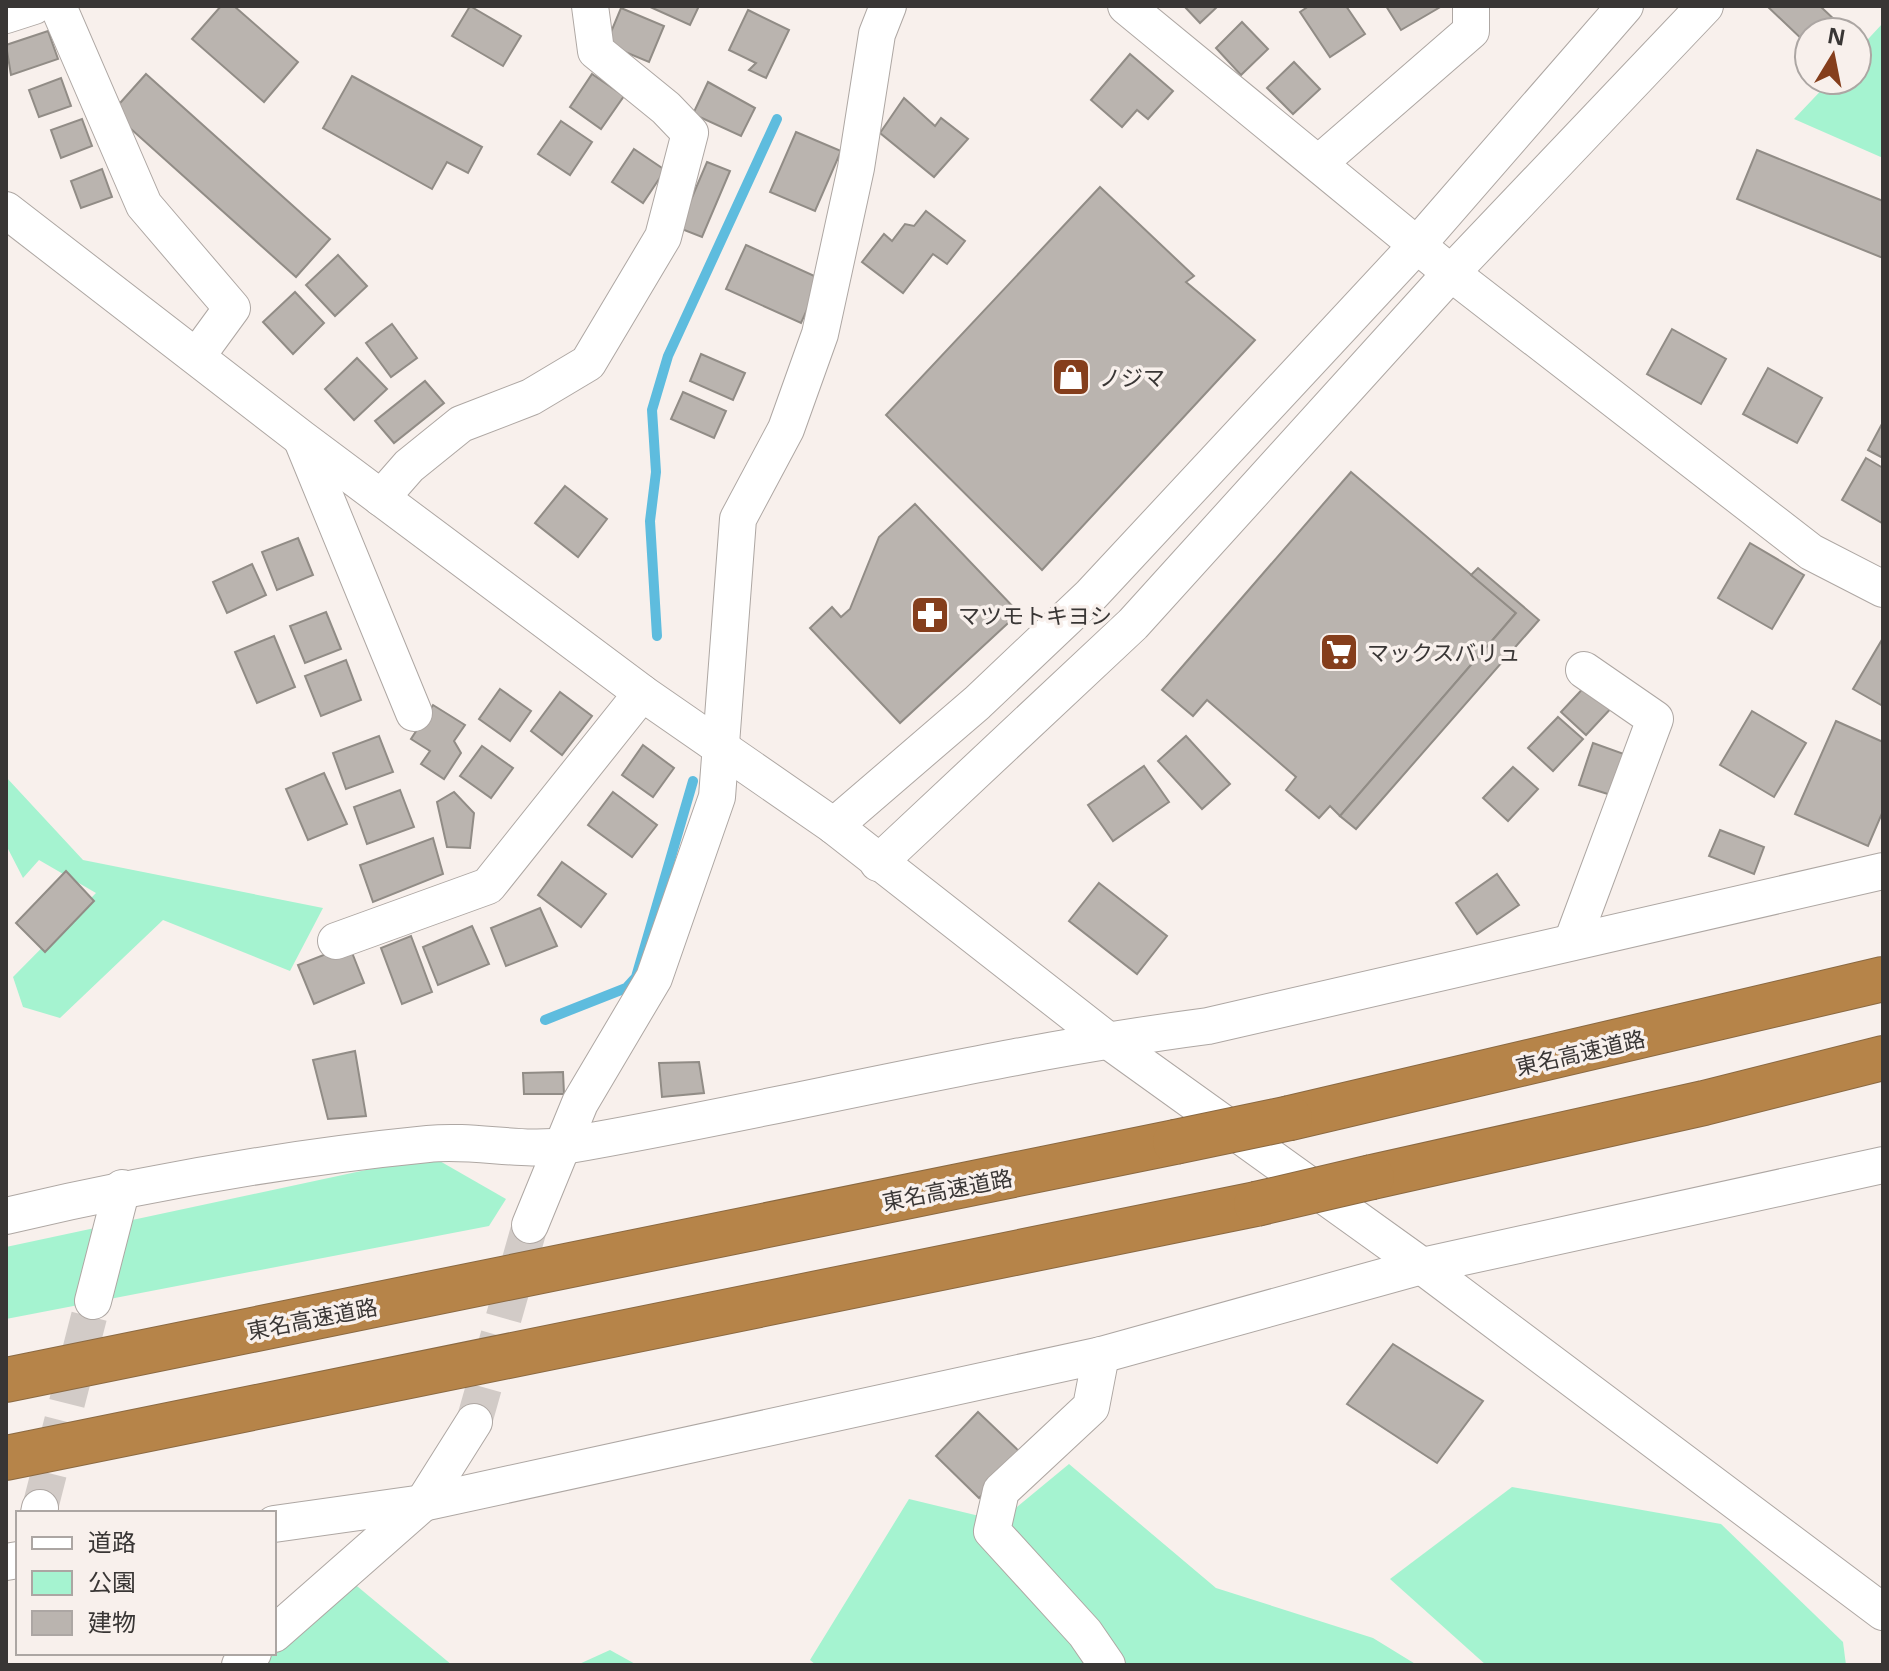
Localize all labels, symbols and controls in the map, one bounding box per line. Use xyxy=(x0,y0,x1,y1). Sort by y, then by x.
north arrow xyxy=(1793,16,1873,96)
text: N xyxy=(1825,19,1848,52)
shop icon: ノジマ xyxy=(1050,356,1092,398)
place label: ノジマ xyxy=(1099,362,1165,392)
pharmacy icon: マツモトキヨシ xyxy=(909,594,951,636)
place label: マツモトキヨシ xyxy=(958,600,1112,630)
supermarket icon: マックスバリュ xyxy=(1318,631,1360,673)
place label: マックスバリュ xyxy=(1367,637,1520,667)
street label: 東名高速道路 xyxy=(1512,1023,1648,1081)
street label: 東名高速道路 xyxy=(879,1162,1015,1216)
street label: 東名高速道路 xyxy=(244,1291,380,1345)
legend xyxy=(16,1511,276,1655)
text: 道路 xyxy=(88,1525,136,1558)
text: 公園 xyxy=(88,1565,136,1598)
text: 建物 xyxy=(88,1605,136,1638)

